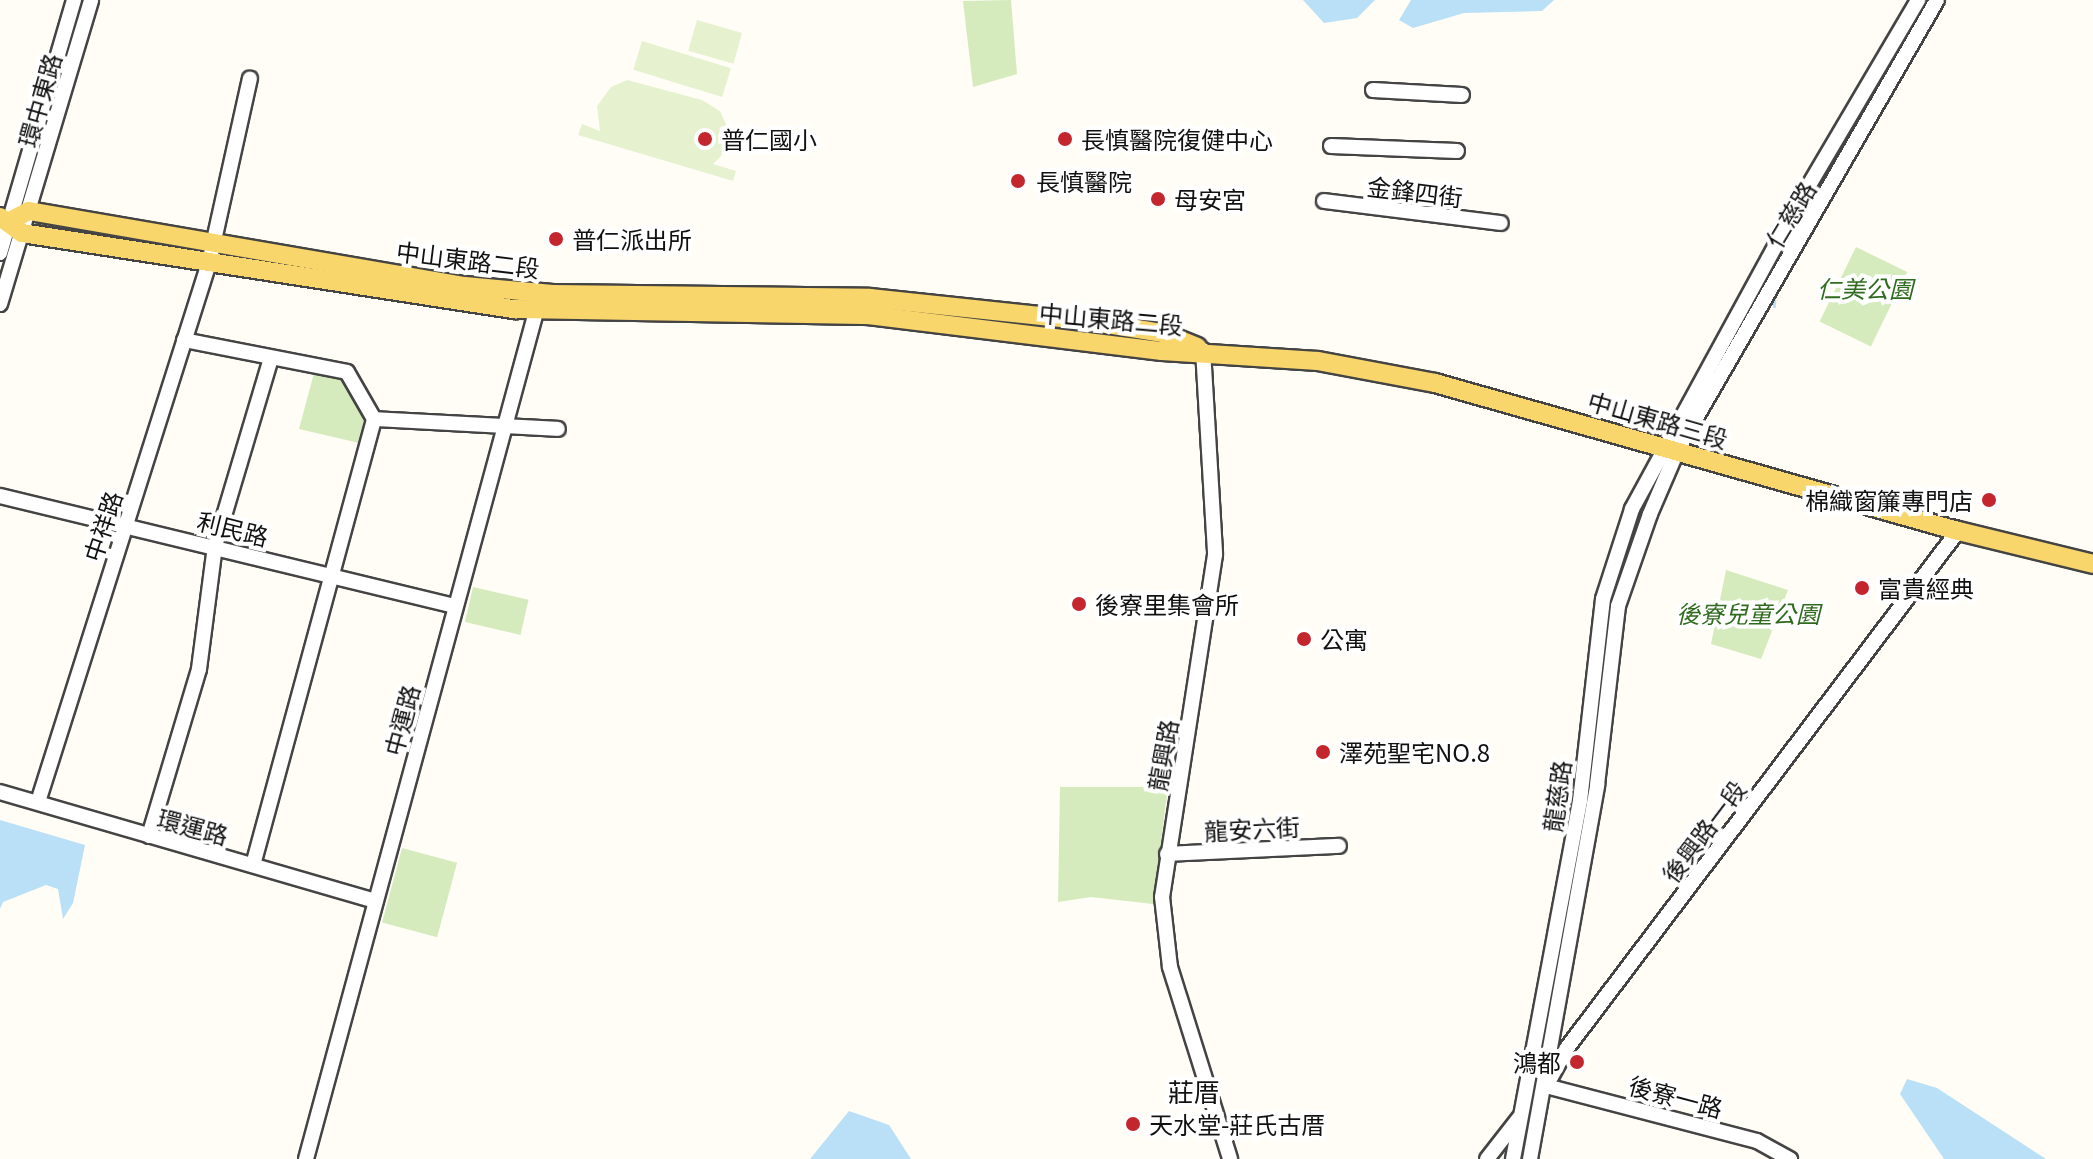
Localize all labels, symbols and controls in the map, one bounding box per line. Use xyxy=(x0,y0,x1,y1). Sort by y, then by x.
street label: 環中東路 xyxy=(12,50,66,150)
place label: 普仁國小 xyxy=(721,125,817,153)
place label: 長慎醫院復健中心 xyxy=(1081,125,1273,153)
marker: 普仁國小 xyxy=(696,130,714,148)
marker: 長慎醫院復健中心 xyxy=(1056,130,1074,148)
place label: 長慎醫院 xyxy=(1036,167,1132,195)
marker: 長慎醫院 xyxy=(1007,170,1029,192)
street label: 金鋒四街 xyxy=(1366,171,1464,211)
street label: 仁慈路 xyxy=(1759,176,1821,252)
place label: 母安宮 xyxy=(1174,185,1246,213)
marker: 母安宮 xyxy=(1149,190,1167,208)
place label: 普仁派出所 xyxy=(572,225,692,253)
marker: 普仁派出所 xyxy=(547,230,565,248)
street label: 中山東路二段 xyxy=(395,236,541,282)
park label: 仁美公園 xyxy=(1817,274,1913,302)
street label: 中山東路二段 xyxy=(1038,297,1184,339)
street label: 中山東路三段 xyxy=(1585,385,1731,453)
place label: 棉織窗簾專門店 xyxy=(1805,486,1973,514)
street label: 中祥路 xyxy=(77,487,127,565)
marker: 棉織窗簾專門店 xyxy=(1980,491,1998,509)
street label: 利民路 xyxy=(195,505,271,551)
place label: 富貴經典 xyxy=(1878,574,1974,602)
marker: 富貴經典 xyxy=(1853,579,1871,597)
place label: 後寮里集會所 xyxy=(1095,590,1239,618)
marker: 後寮里集會所 xyxy=(1070,595,1088,613)
park label: 後寮兒童公園 xyxy=(1676,599,1820,627)
place label: 公寓 xyxy=(1320,625,1368,653)
marker: 公寓 xyxy=(1295,630,1313,648)
street label: 中運路 xyxy=(378,681,424,759)
street label: 龍興路 xyxy=(1142,717,1182,793)
place label: 澤苑聖宅NO.8 xyxy=(1339,738,1490,766)
marker: 澤苑聖宅NO.8 xyxy=(1314,743,1332,761)
street label: 龍慈路 xyxy=(1537,758,1575,834)
street label: 後興路一段 xyxy=(1655,774,1751,888)
street label: 環運路 xyxy=(154,803,232,849)
street label: 龍安六街 xyxy=(1203,811,1301,845)
place label: 鴻都 xyxy=(1513,1048,1561,1076)
marker: 鴻都 xyxy=(1568,1053,1586,1071)
street label: 後寮一路 xyxy=(1626,1070,1726,1122)
district label: 莊厝 xyxy=(1168,1075,1220,1107)
place label: 天水堂-莊氏古厝 xyxy=(1149,1110,1325,1138)
marker: 天水堂-莊氏古厝 xyxy=(1124,1115,1142,1133)

